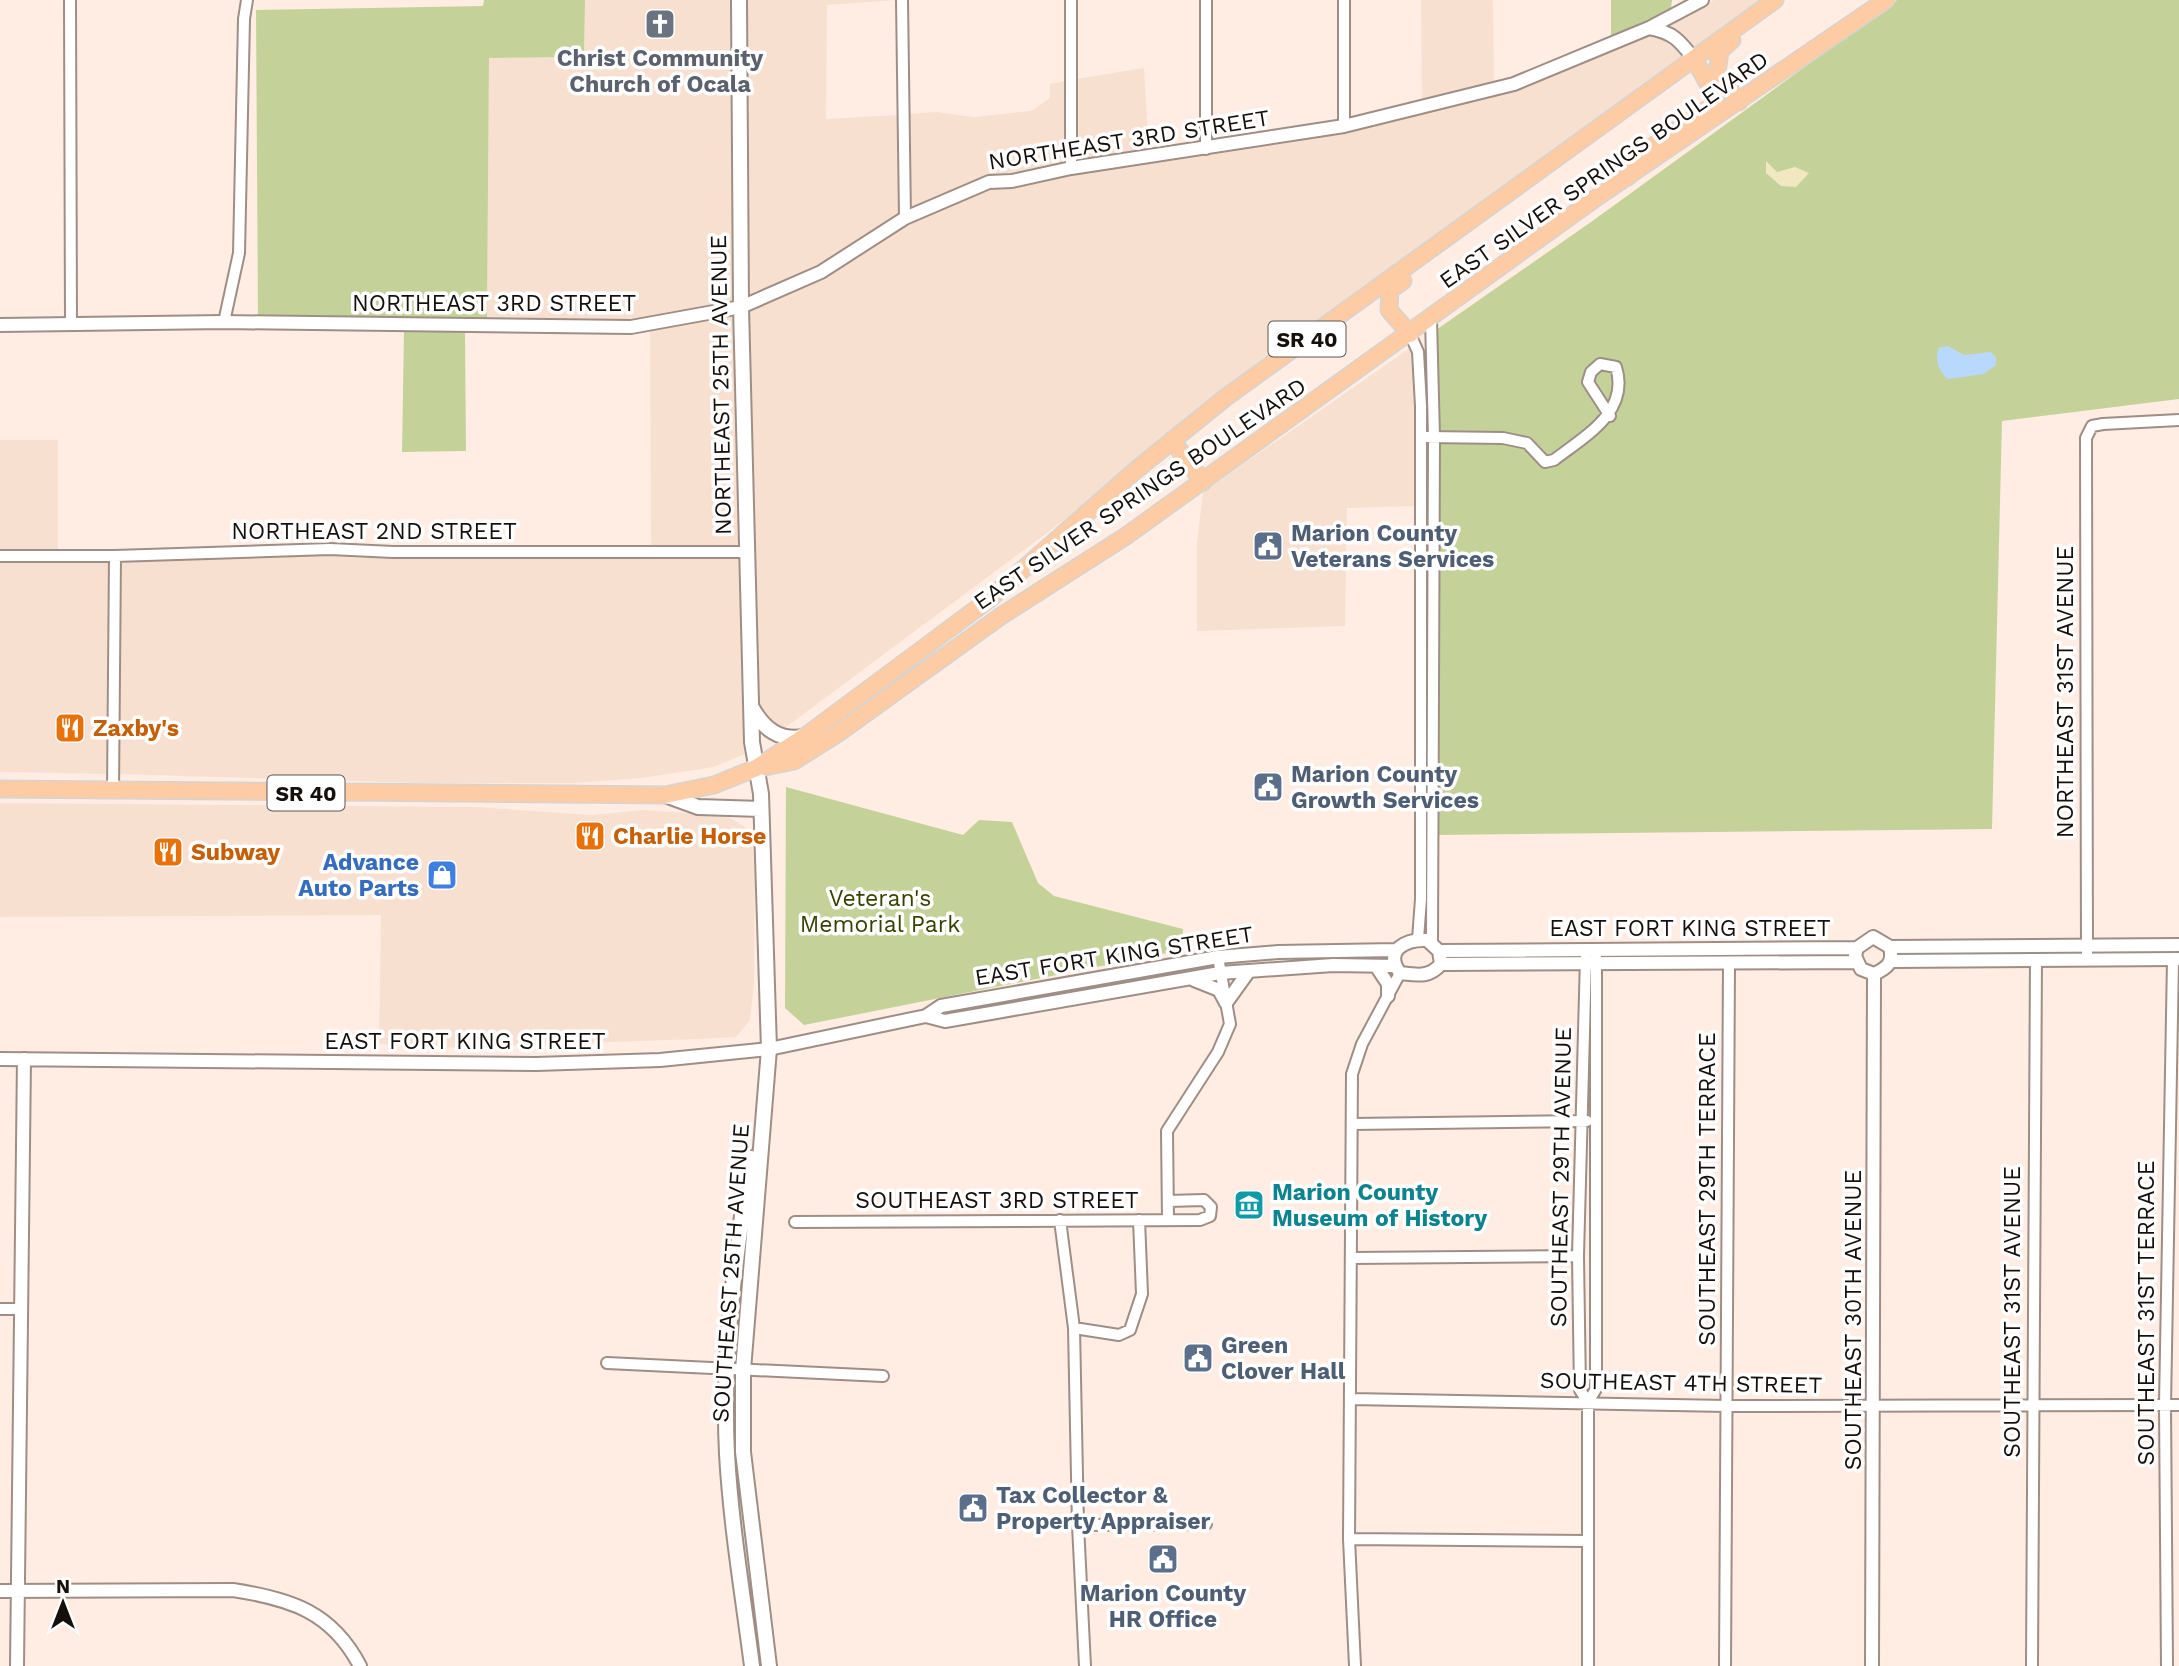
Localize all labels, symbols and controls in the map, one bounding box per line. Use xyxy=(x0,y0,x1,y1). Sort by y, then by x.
church icon: Christ Community Church of Ocala xyxy=(643,7,677,41)
place label: Christ Community Church of Ocala xyxy=(557,45,763,98)
street label: EAST SILVER SPRINGS BOULEVARD xyxy=(1434,46,1774,294)
street label: NORTHEAST 3RD STREET xyxy=(987,104,1272,176)
street label: NORTHEAST 25TH AVENUE xyxy=(705,235,737,535)
street label: NORTHEAST 3RD STREET xyxy=(352,290,636,317)
road number: SR 40 xyxy=(1268,322,1346,356)
street label: EAST SILVER SPRINGS BOULEVARD xyxy=(969,372,1311,616)
street label: NORTHEAST 2ND STREET xyxy=(231,518,517,545)
place label: Marion County Veterans Services xyxy=(1291,520,1494,573)
public building icon: Marion County Veterans Services xyxy=(1251,529,1285,563)
street label: NORTHEAST 31ST AVENUE xyxy=(2052,546,2079,838)
restaurant icon: Zaxby's xyxy=(53,711,87,745)
place label: Zaxby's xyxy=(93,715,179,742)
place label: Marion County Growth Services xyxy=(1291,761,1479,814)
public building icon: Marion County Growth Services xyxy=(1251,770,1285,804)
road number: SR 40 xyxy=(268,776,344,810)
restaurant icon: Charlie Horse xyxy=(573,819,607,853)
place label: Charlie Horse xyxy=(613,823,766,850)
restaurant icon: Subway xyxy=(151,835,185,869)
place label: Subway xyxy=(191,839,280,866)
place label: Advance Auto Parts xyxy=(298,849,419,902)
shop icon: Advance Auto Parts xyxy=(425,858,459,892)
park label: Veteran's Memorial Park xyxy=(800,885,960,938)
street label: EAST FORT KING STREET xyxy=(1549,915,1831,942)
street label: EAST FORT KING STREET xyxy=(973,921,1255,991)
street label: SOUTHEAST 29TH AVENUE xyxy=(1545,1027,1577,1327)
street label: EAST FORT KING STREET xyxy=(324,1028,606,1055)
street label: SOUTHEAST 29TH TERRACE xyxy=(1694,1032,1721,1346)
street label: SOUTHEAST 25TH AVENUE xyxy=(707,1123,755,1423)
street label: SOUTHEAST 31ST TERRACE xyxy=(2133,1160,2160,1466)
street label: SOUTHEAST 31ST AVENUE xyxy=(1999,1166,2026,1458)
street label: SOUTHEAST 30TH AVENUE xyxy=(1840,1170,1867,1470)
place label: Marion County Museum of History xyxy=(1272,1179,1487,1232)
street label: SOUTHEAST 3RD STREET xyxy=(855,1187,1139,1214)
museum icon: Marion County Museum of History xyxy=(1232,1188,1266,1222)
place label: Green Clover Hall xyxy=(1221,1332,1346,1385)
public building icon: Green Clover Hall xyxy=(1181,1341,1215,1375)
street label: SOUTHEAST 4TH STREET xyxy=(1540,1367,1823,1399)
place label: Tax Collector & Property Appraiser xyxy=(996,1482,1210,1535)
public building icon: Tax Collector & Property Appraiser xyxy=(956,1491,990,1525)
public building icon: Marion County HR Office xyxy=(1146,1542,1180,1576)
north arrow xyxy=(28,1568,98,1638)
text: N xyxy=(56,1575,70,1598)
place label: Marion County HR Office xyxy=(1080,1580,1246,1633)

